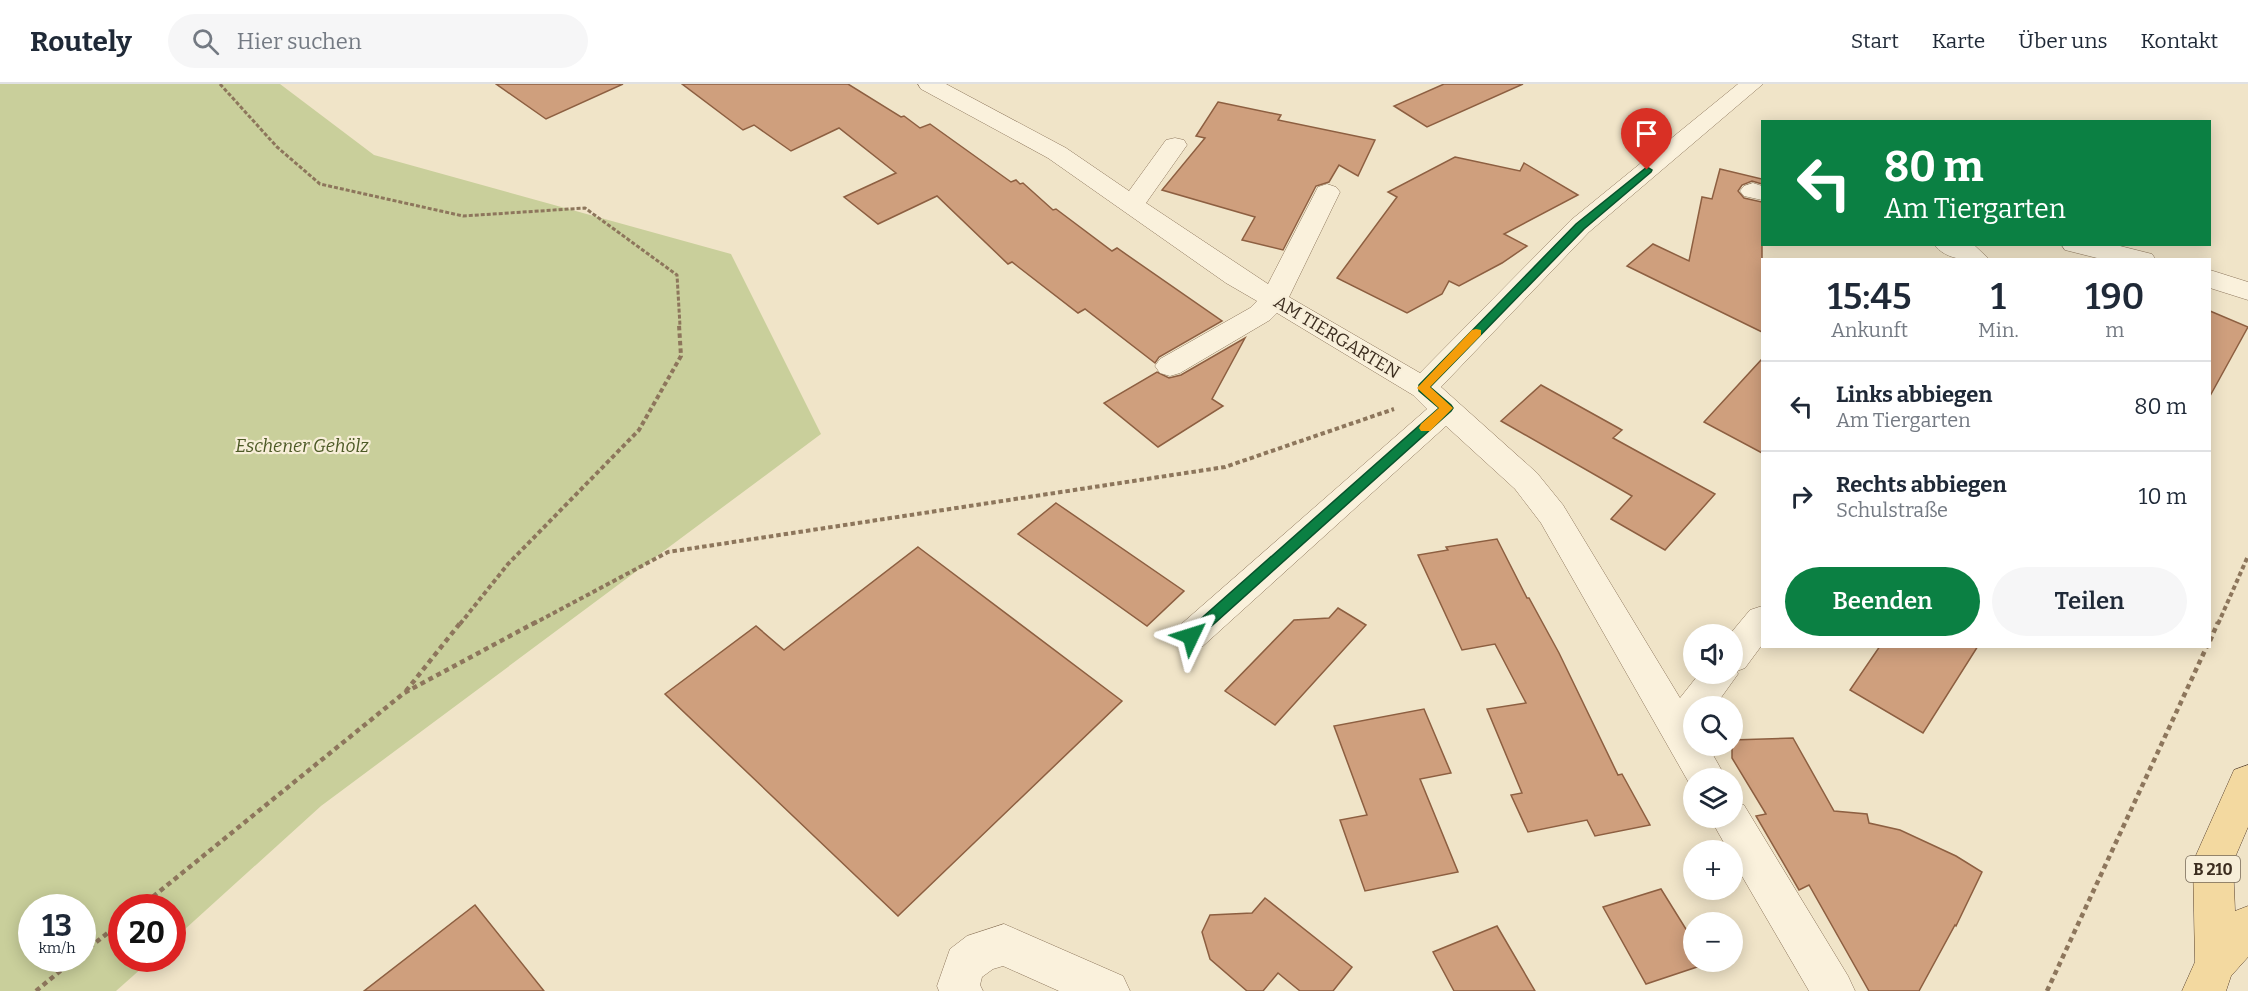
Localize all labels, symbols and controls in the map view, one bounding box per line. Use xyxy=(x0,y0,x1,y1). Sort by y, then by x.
search box xyxy=(168,14,588,68)
text: Routely xyxy=(30,25,132,58)
icon: search xyxy=(189,25,222,58)
text: Hier suchen xyxy=(237,28,362,55)
text: Start xyxy=(1851,28,1899,54)
text: Karte xyxy=(1932,28,1985,54)
text: Über uns xyxy=(2018,28,2108,54)
text: Kontakt xyxy=(2141,28,2218,54)
pin xyxy=(1621,108,1672,170)
icon: arrive xyxy=(1630,117,1663,150)
text: 80 m xyxy=(1884,142,1984,192)
icon: left xyxy=(1785,144,1863,222)
text: Am Tiergarten xyxy=(1884,193,2066,225)
text: 15:45 xyxy=(1827,275,1912,319)
text: 1 xyxy=(1991,275,2006,319)
text: 190 xyxy=(2085,275,2145,319)
street label: AM TIERGARTEN xyxy=(1270,291,1404,383)
text: Ankunft xyxy=(1831,318,1908,342)
text: Min. xyxy=(1978,318,2019,342)
text: m xyxy=(2105,318,2124,342)
text: Links abbiegen xyxy=(1836,381,1993,408)
icon: left xyxy=(1785,390,1818,423)
text: 80 m xyxy=(2134,393,2187,420)
text: Am Tiergarten xyxy=(1836,408,1971,432)
park label: Eschener Gehölz xyxy=(235,435,369,457)
text: Rechts abbiegen xyxy=(1836,471,2007,498)
icon: right xyxy=(1785,480,1818,513)
text: 10 m xyxy=(2139,483,2187,510)
text: Schulstraße xyxy=(1836,498,1948,522)
button: Beenden xyxy=(1785,567,1980,636)
button: Teilen xyxy=(1992,567,2187,636)
position arrow xyxy=(1159,604,1223,668)
map controls xyxy=(1683,624,1743,972)
button: sound xyxy=(1683,624,1743,684)
button: search xyxy=(1683,696,1743,756)
button: layers xyxy=(1683,768,1743,828)
button: + xyxy=(1683,840,1743,900)
road number: B 210 xyxy=(2186,856,2240,882)
speed limit sign: 20 xyxy=(108,894,186,972)
text: 13 xyxy=(42,908,72,944)
button: − xyxy=(1683,912,1743,972)
text: km/h xyxy=(38,939,76,957)

